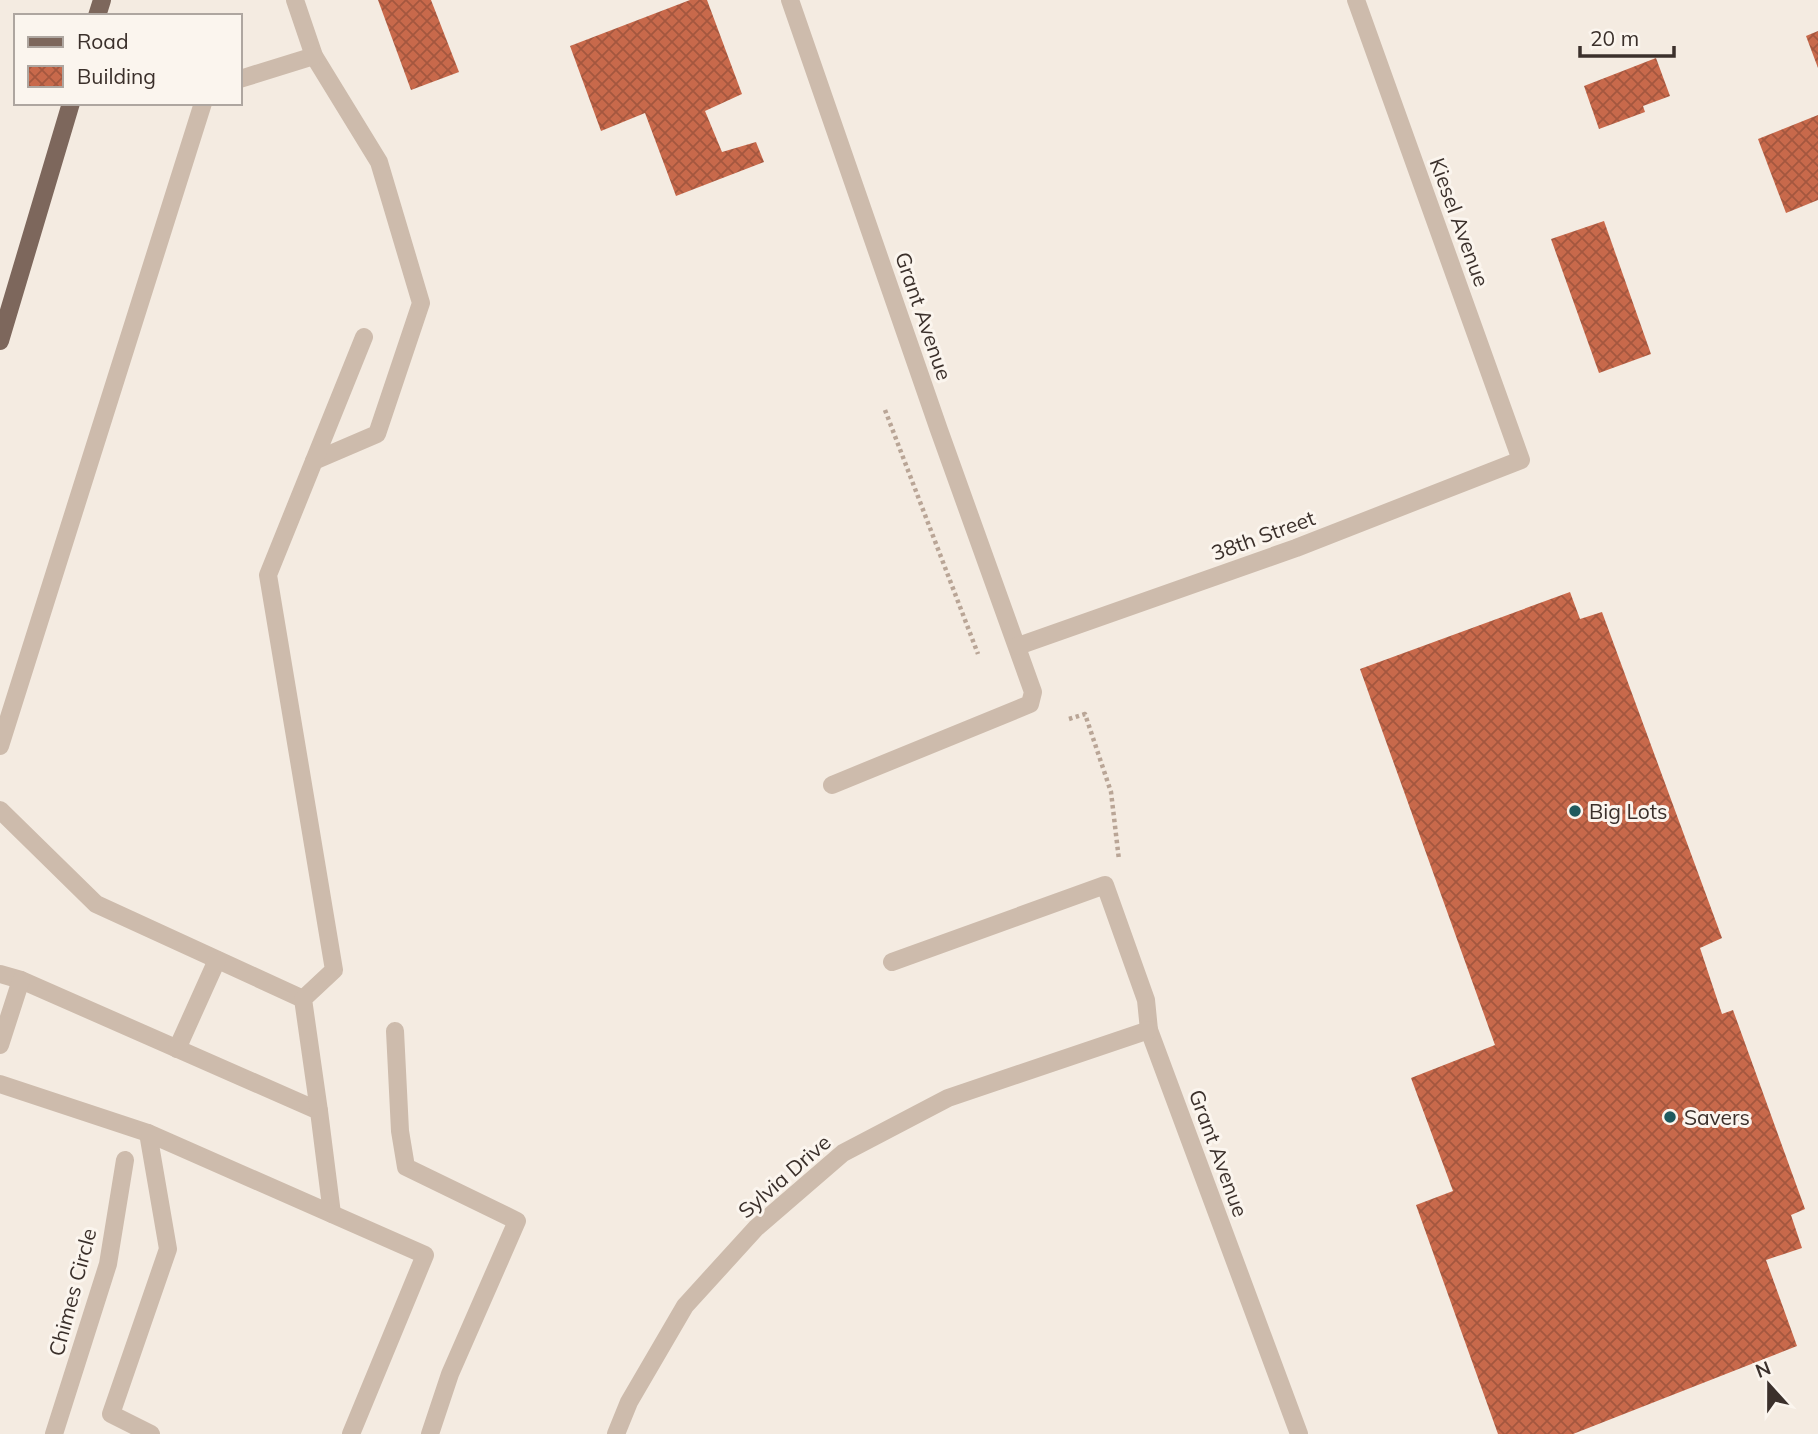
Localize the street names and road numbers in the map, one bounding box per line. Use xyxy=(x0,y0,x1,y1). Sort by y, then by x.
street label: Kiesel Avenue xyxy=(1425,154,1495,290)
street label: Grant Avenue xyxy=(890,249,958,383)
street label: 38th Street xyxy=(1208,504,1318,566)
street label: Grant Avenue xyxy=(1184,1086,1254,1220)
street label: Sylvia Drive xyxy=(732,1129,836,1223)
street label: Chimes Circle xyxy=(42,1225,102,1359)

